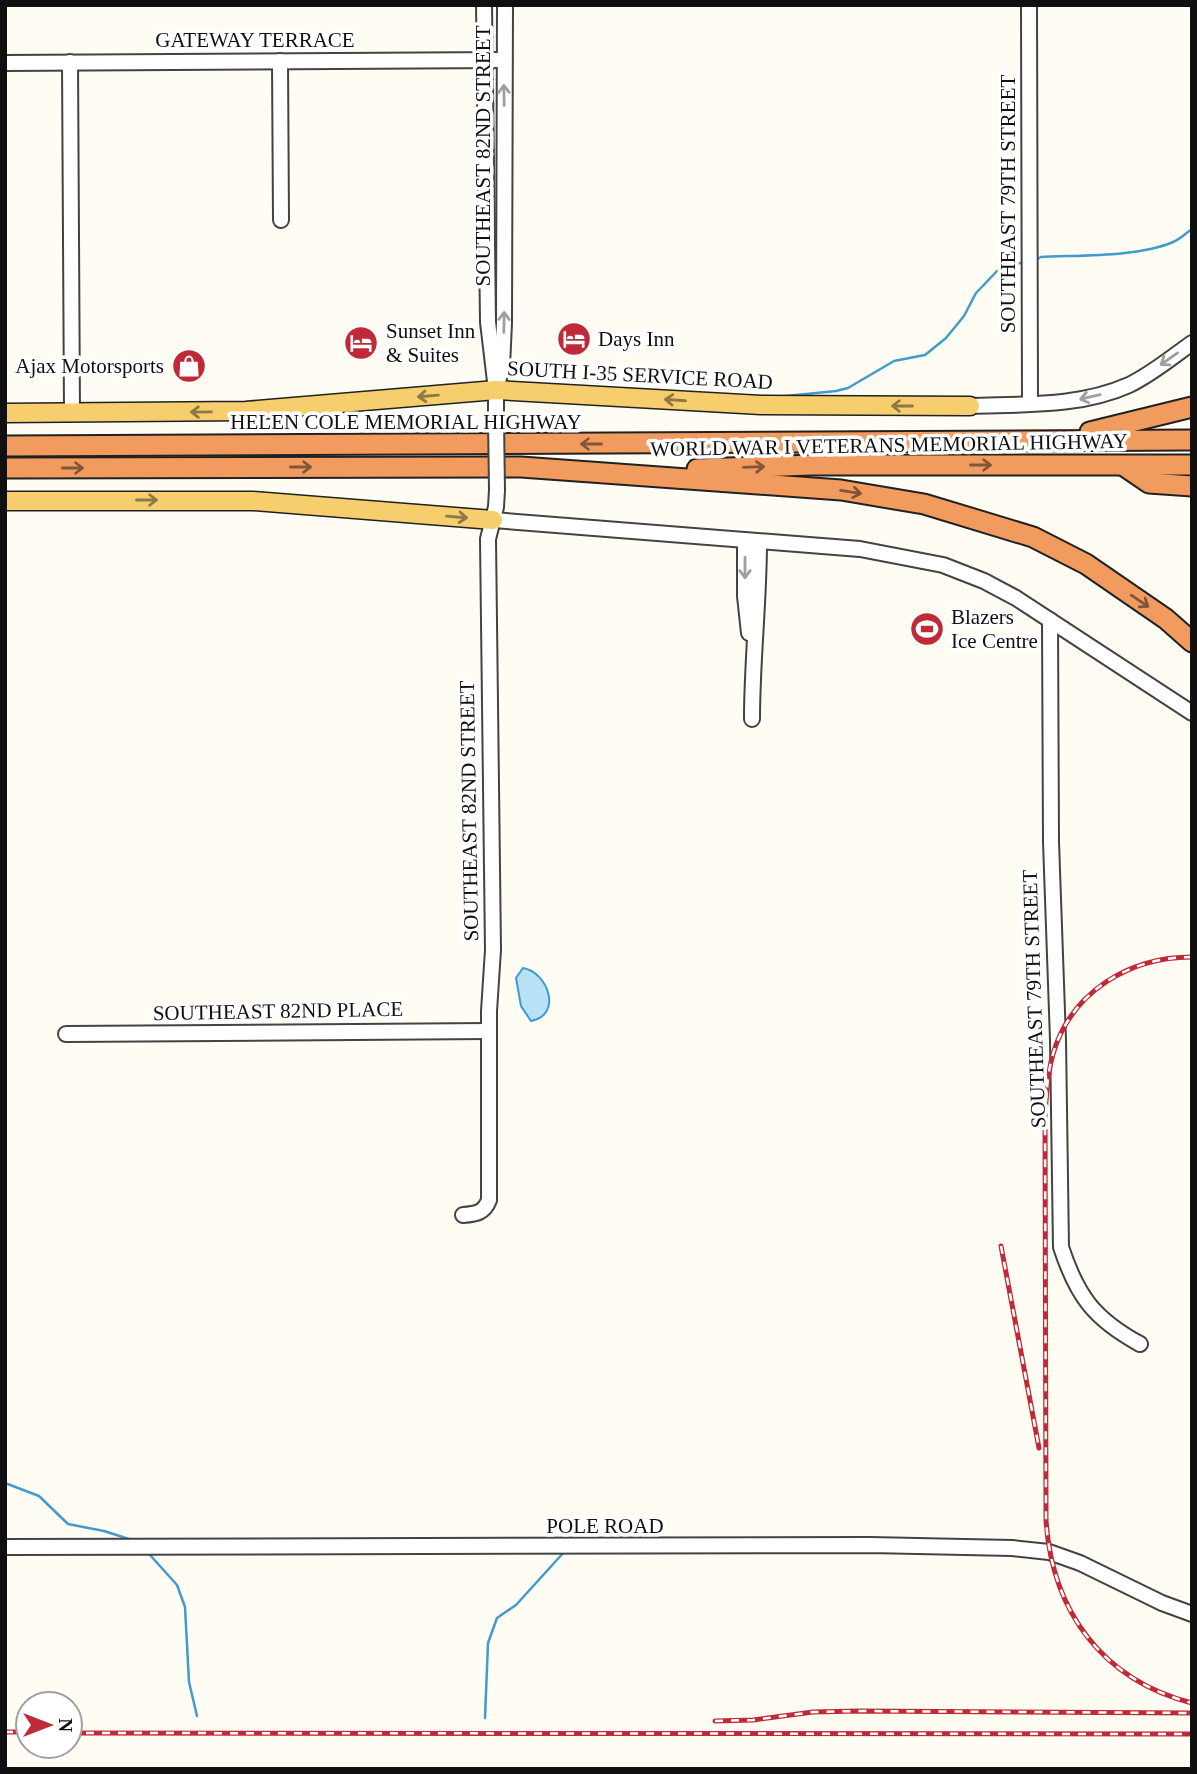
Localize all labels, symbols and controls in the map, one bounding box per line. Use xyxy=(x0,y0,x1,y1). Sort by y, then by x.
street label: SOUTHEAST 82ND STREET xyxy=(471,25,495,286)
street label: GATEWAY TERRACE xyxy=(155,28,355,52)
street label: SOUTHEAST 79TH STREET xyxy=(996,75,1020,333)
one-way arrow xyxy=(497,84,511,107)
one-way arrow xyxy=(497,311,511,334)
place label: Sunset Inn & Suites xyxy=(386,319,476,367)
hotel icon: Days Inn xyxy=(555,320,593,358)
hotel icon: Sunset Inn & Suites xyxy=(342,324,380,362)
place label: Days Inn xyxy=(598,327,675,351)
shop icon: Ajax Motorsports xyxy=(170,347,208,385)
one-way arrow xyxy=(1160,352,1179,366)
place label: Ajax Motorsports xyxy=(15,354,164,378)
street label: SOUTH I-35 SERVICE ROAD xyxy=(507,356,773,394)
one-way arrow xyxy=(417,390,440,403)
one-way arrow xyxy=(1079,391,1102,404)
one-way arrow xyxy=(664,393,687,406)
one-way arrow xyxy=(891,399,914,413)
one-way arrow xyxy=(190,405,213,419)
street label: HELEN COLE MEMORIAL HIGHWAY xyxy=(230,410,582,434)
street label: WORLD WAR I VETERANS MEMORIAL HIGHWAY xyxy=(650,429,1128,461)
one-way arrow xyxy=(580,437,603,451)
one-way arrow xyxy=(969,458,992,472)
one-way arrow xyxy=(289,460,312,474)
one-way arrow xyxy=(742,460,765,474)
one-way arrow xyxy=(62,461,85,475)
one-way arrow xyxy=(839,486,862,499)
one-way arrow xyxy=(135,493,158,507)
one-way arrow xyxy=(445,511,468,524)
one-way arrow xyxy=(738,556,752,579)
one-way arrow xyxy=(1130,594,1150,608)
place label: Blazers Ice Centre xyxy=(951,605,1038,653)
sports icon: Blazers Ice Centre xyxy=(908,610,946,648)
street label: SOUTHEAST 82ND STREET xyxy=(455,680,483,942)
street label: SOUTHEAST 79TH STREET xyxy=(1017,869,1051,1129)
street label: SOUTHEAST 82ND PLACE xyxy=(153,997,403,1025)
street label: POLE ROAD xyxy=(546,1514,664,1538)
north arrow xyxy=(14,1690,84,1760)
text: N xyxy=(55,1718,76,1732)

